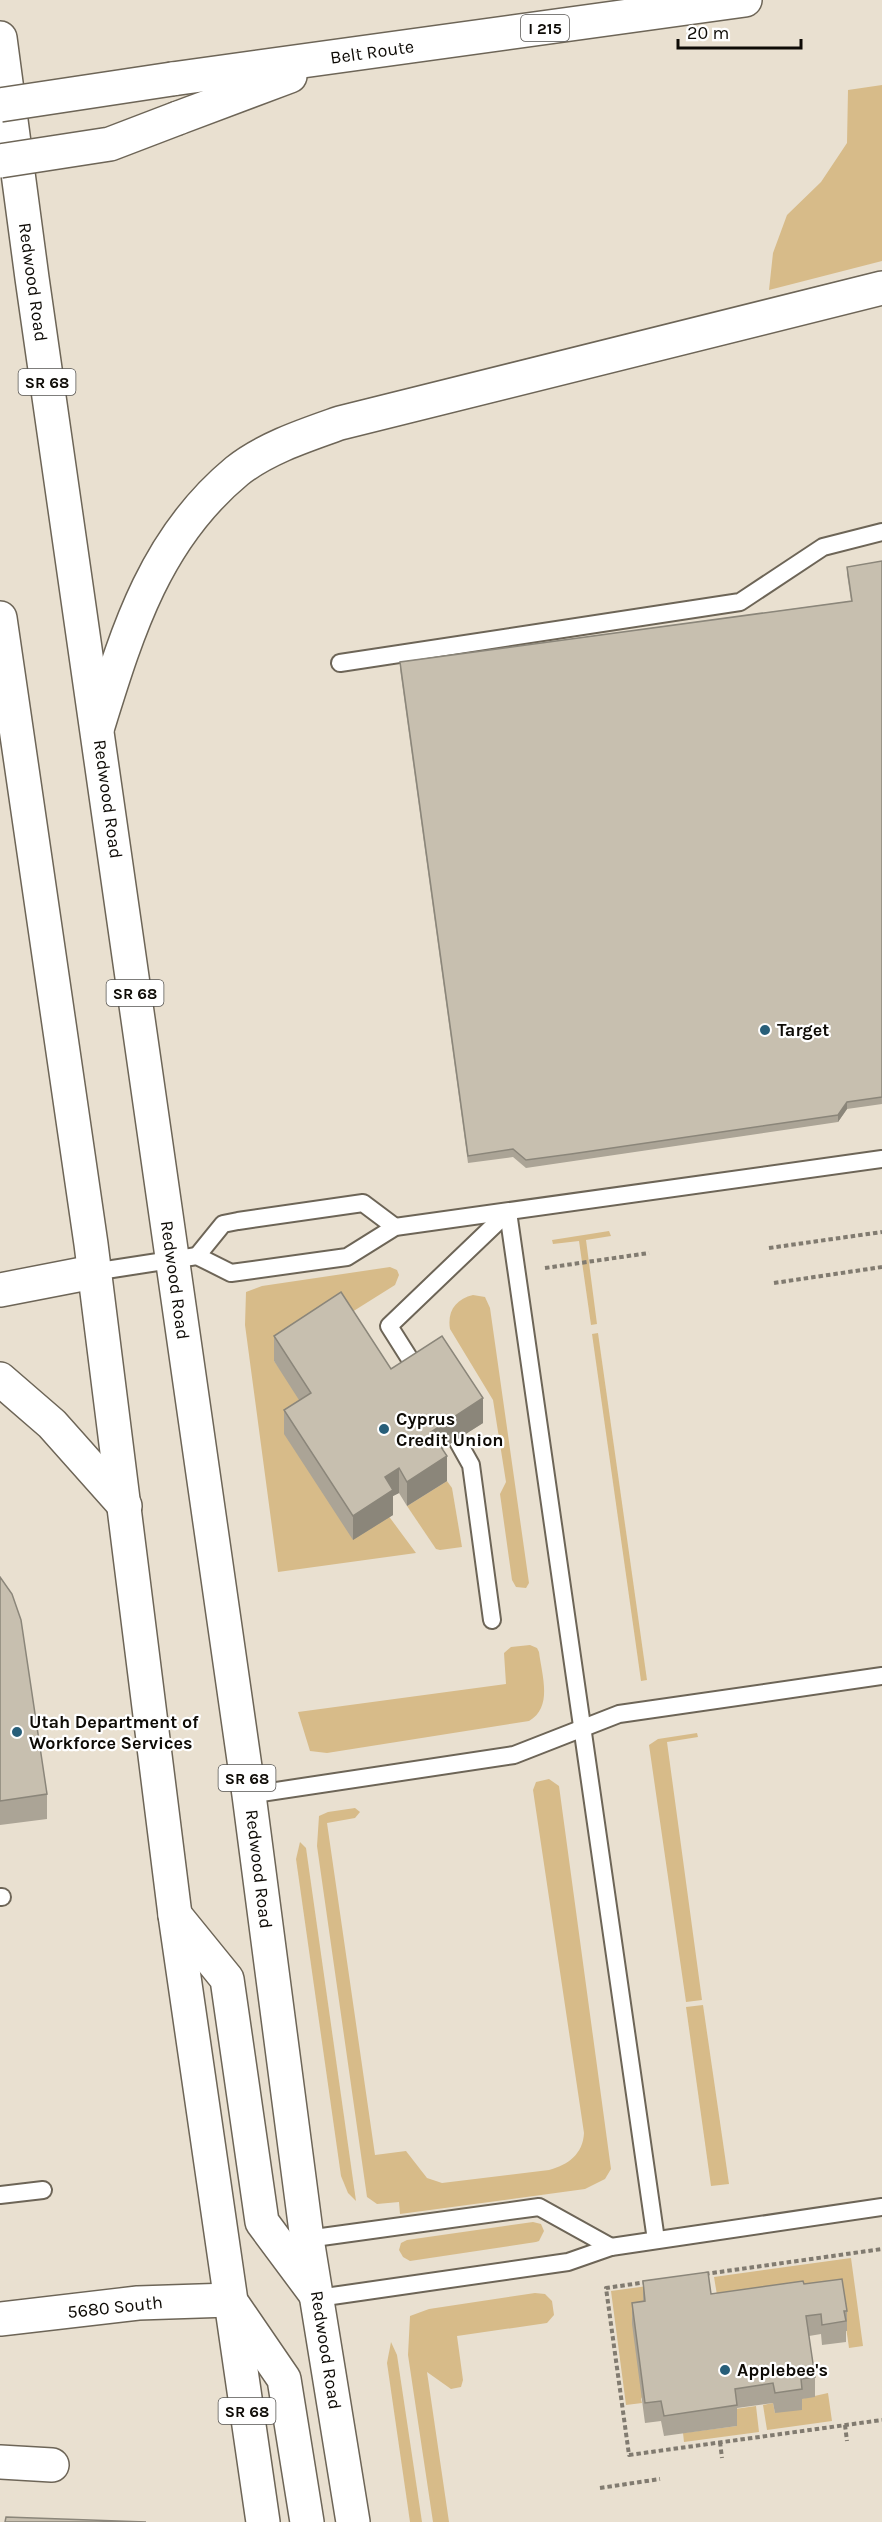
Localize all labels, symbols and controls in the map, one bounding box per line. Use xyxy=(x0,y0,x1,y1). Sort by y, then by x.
scale bar xyxy=(678,12,801,50)
road number: I 215 xyxy=(521,15,569,41)
text: 20 m xyxy=(687,22,729,44)
street label: Belt Route xyxy=(329,35,415,69)
street label: Redwood Road xyxy=(14,221,52,343)
road number: SR 68 xyxy=(18,369,76,395)
street label: Redwood Road xyxy=(89,738,127,860)
road number: SR 68 xyxy=(106,980,164,1006)
place label: Target xyxy=(777,1019,829,1041)
marker: Target xyxy=(758,1023,772,1037)
street label: Redwood Road xyxy=(156,1219,194,1341)
place label: Cyprus Credit Union xyxy=(396,1408,504,1451)
marker: Cyprus Credit Union xyxy=(377,1422,391,1436)
place label: Utah Department of Workforce Services xyxy=(29,1711,199,1754)
marker: Utah Department of Workforce Services xyxy=(10,1725,24,1739)
road number: SR 68 xyxy=(218,1765,276,1791)
street label: Redwood Road xyxy=(241,1808,277,1930)
street label: Redwood Road xyxy=(306,2289,346,2411)
street label: 5680 South xyxy=(66,2291,164,2323)
place label: Applebee's xyxy=(737,2359,828,2381)
marker: Applebee's xyxy=(718,2363,732,2377)
road number: SR 68 xyxy=(218,2398,276,2424)

